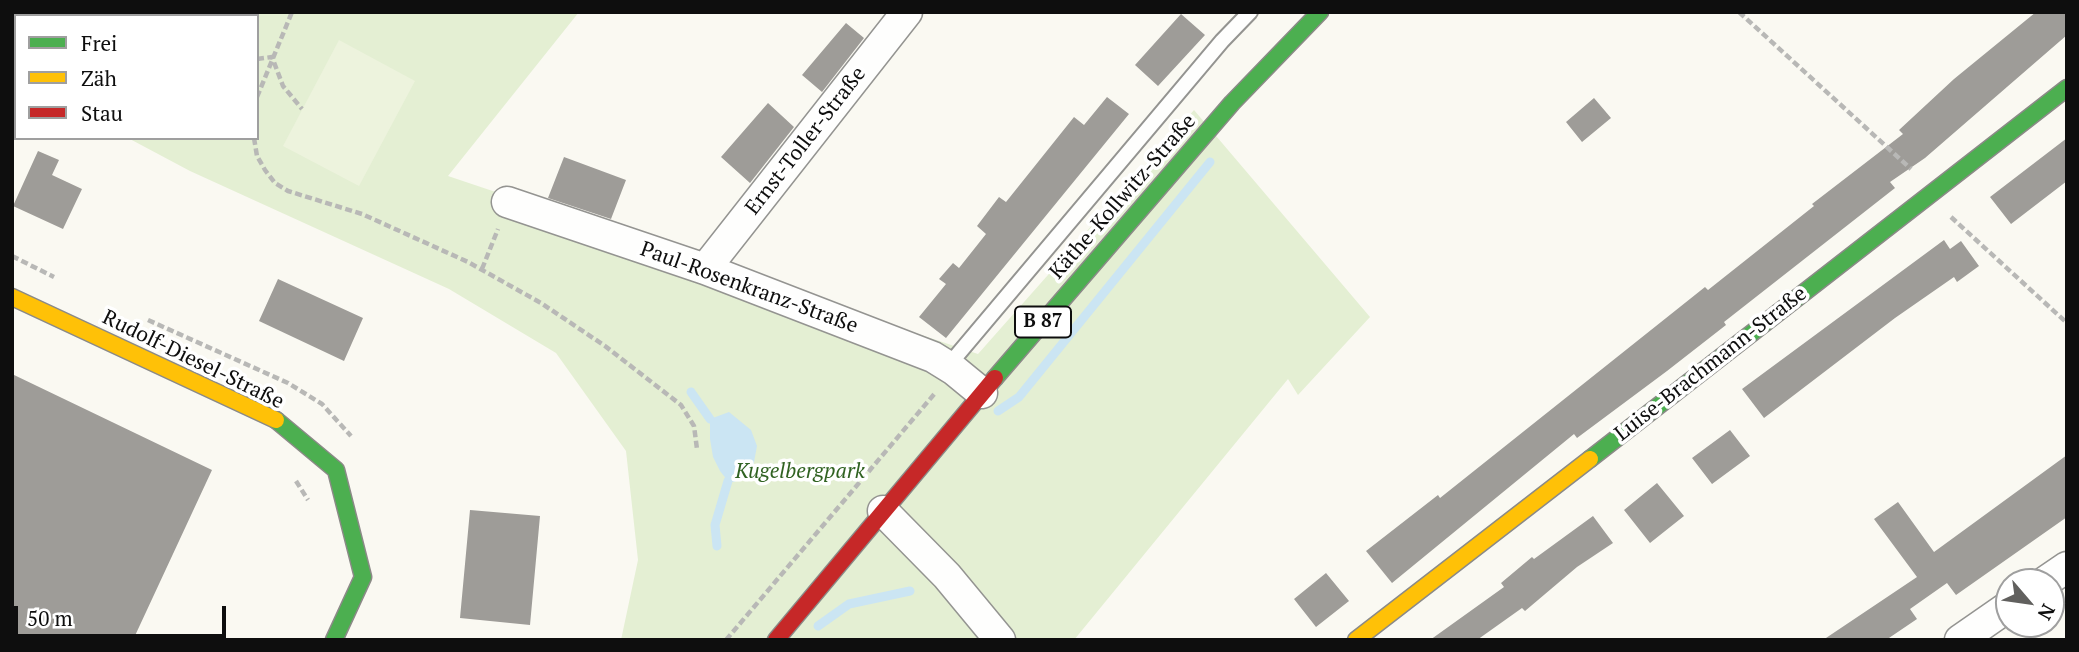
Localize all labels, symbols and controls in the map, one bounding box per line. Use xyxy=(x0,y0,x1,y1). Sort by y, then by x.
legend xyxy=(14,14,259,140)
text: Frei xyxy=(81,29,117,57)
street label: Ernst-Toller-Straße xyxy=(740,62,872,220)
text: Zäh xyxy=(81,64,117,92)
text: Stau xyxy=(81,99,123,127)
street label: Käthe-Kollwitz-Straße xyxy=(1044,109,1202,285)
street label: Paul-Rosenkranz-Straße xyxy=(637,237,861,339)
street label: Luise-Brachmann-Straße xyxy=(1610,281,1812,447)
street label: Rudolf-Diesel-Straße xyxy=(98,305,288,415)
road number: B 87 xyxy=(1015,306,1071,338)
park label: Kugelbergpark xyxy=(735,459,865,485)
north arrow xyxy=(1995,568,2065,638)
scale bar xyxy=(18,592,229,636)
text: N xyxy=(2033,600,2061,625)
text: 50 m xyxy=(27,604,73,632)

